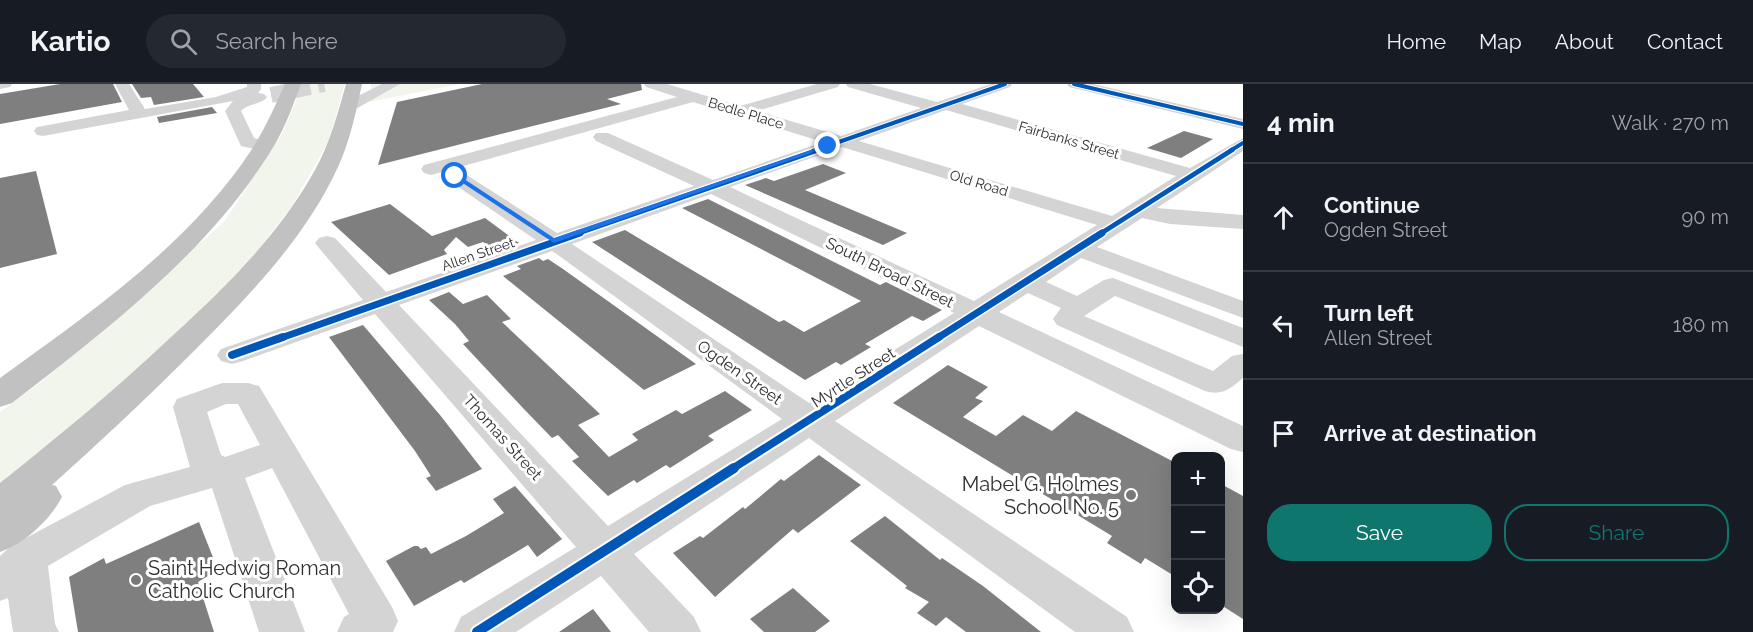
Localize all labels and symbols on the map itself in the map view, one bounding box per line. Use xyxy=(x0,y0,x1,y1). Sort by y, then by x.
street label: Bedle Place xyxy=(706,94,786,132)
street label: Fairbanks Street xyxy=(1017,118,1121,162)
route end xyxy=(814,132,840,158)
route start xyxy=(441,162,467,188)
street label: Old Road xyxy=(948,167,1010,199)
street label: South Broad Street xyxy=(823,233,957,312)
street label: Allen Street xyxy=(440,234,517,274)
street label: Ogden Street xyxy=(694,336,786,409)
street label: Myrtle Street xyxy=(808,343,899,411)
street label: Thomas Street xyxy=(459,391,546,484)
place label: Mabel G. Holmes School No. 5 xyxy=(962,472,1119,519)
marker: Mabel G. Holmes School No. 5 xyxy=(1124,488,1138,502)
place label: Saint Hedwig Roman Catholic Church xyxy=(148,556,341,603)
marker: Saint Hedwig Roman Catholic Church xyxy=(129,573,143,587)

